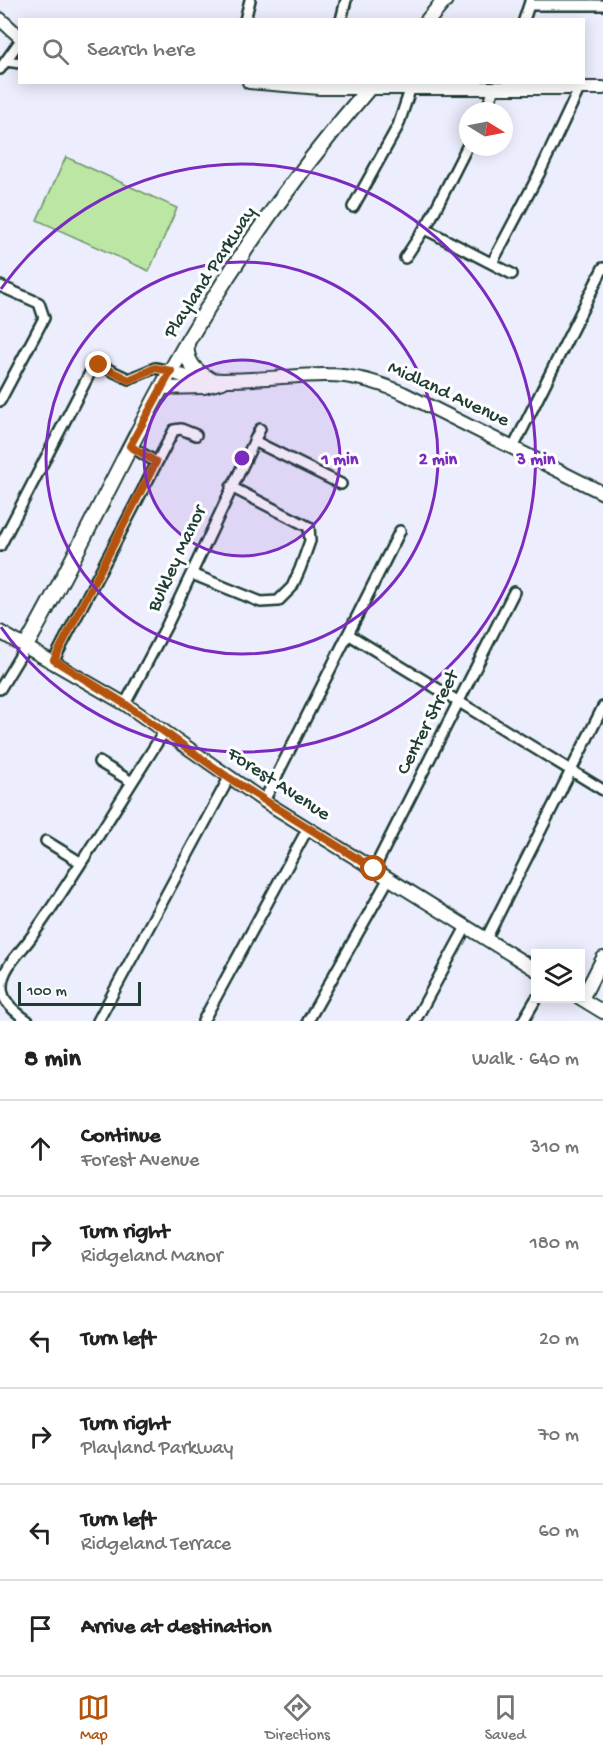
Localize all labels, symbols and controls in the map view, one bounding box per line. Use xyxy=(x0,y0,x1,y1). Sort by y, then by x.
search box xyxy=(18,18,585,84)
icon: search xyxy=(39,35,72,68)
text: Search here xyxy=(87,38,195,64)
north arrow xyxy=(459,102,513,156)
street label: Playland Parkway xyxy=(159,203,262,344)
route end xyxy=(85,351,111,377)
street label: Midland Avenue xyxy=(384,357,513,434)
centre of rings xyxy=(232,448,252,468)
text: 1 min xyxy=(321,450,359,471)
text: 2 min xyxy=(419,450,458,471)
text: 3 min xyxy=(516,450,556,471)
street label: Bulkley Manor xyxy=(143,501,213,617)
street label: Center Street xyxy=(393,665,466,779)
street label: Forest Avenue xyxy=(221,743,334,827)
route start xyxy=(360,855,386,881)
map controls xyxy=(531,949,585,1003)
button: layers xyxy=(531,949,585,1003)
scale bar xyxy=(18,979,141,1007)
text: 100 m xyxy=(27,983,67,1002)
text: 8 min xyxy=(24,1045,81,1076)
text: Walk · 640 m xyxy=(472,1049,579,1072)
text: Continue xyxy=(81,1124,161,1150)
icon: ahead xyxy=(24,1132,57,1165)
text: 310 m xyxy=(530,1137,579,1160)
text: Forest Avenue xyxy=(81,1150,199,1173)
text: Turn right xyxy=(81,1220,169,1246)
icon: right xyxy=(24,1228,57,1261)
text: 180 m xyxy=(530,1233,579,1256)
text: Ridgeland Manor xyxy=(81,1246,223,1269)
icon: left xyxy=(24,1324,57,1357)
text: Turn left xyxy=(81,1327,155,1353)
text: 20 m xyxy=(539,1329,579,1352)
text: Turn right xyxy=(81,1412,169,1438)
icon: right xyxy=(24,1420,57,1453)
text: 70 m xyxy=(538,1425,579,1448)
text: Playland Parkway xyxy=(81,1438,233,1461)
text: Turn left xyxy=(81,1508,155,1534)
icon: left xyxy=(24,1516,57,1549)
text: 60 m xyxy=(539,1521,579,1544)
text: Ridgeland Terrace xyxy=(81,1534,231,1557)
icon: arrive xyxy=(24,1612,57,1645)
text: Arrive at destination xyxy=(81,1615,271,1641)
tab: Map xyxy=(77,1691,110,1746)
tab: Directions xyxy=(265,1691,330,1746)
tab: Saved xyxy=(485,1691,526,1746)

